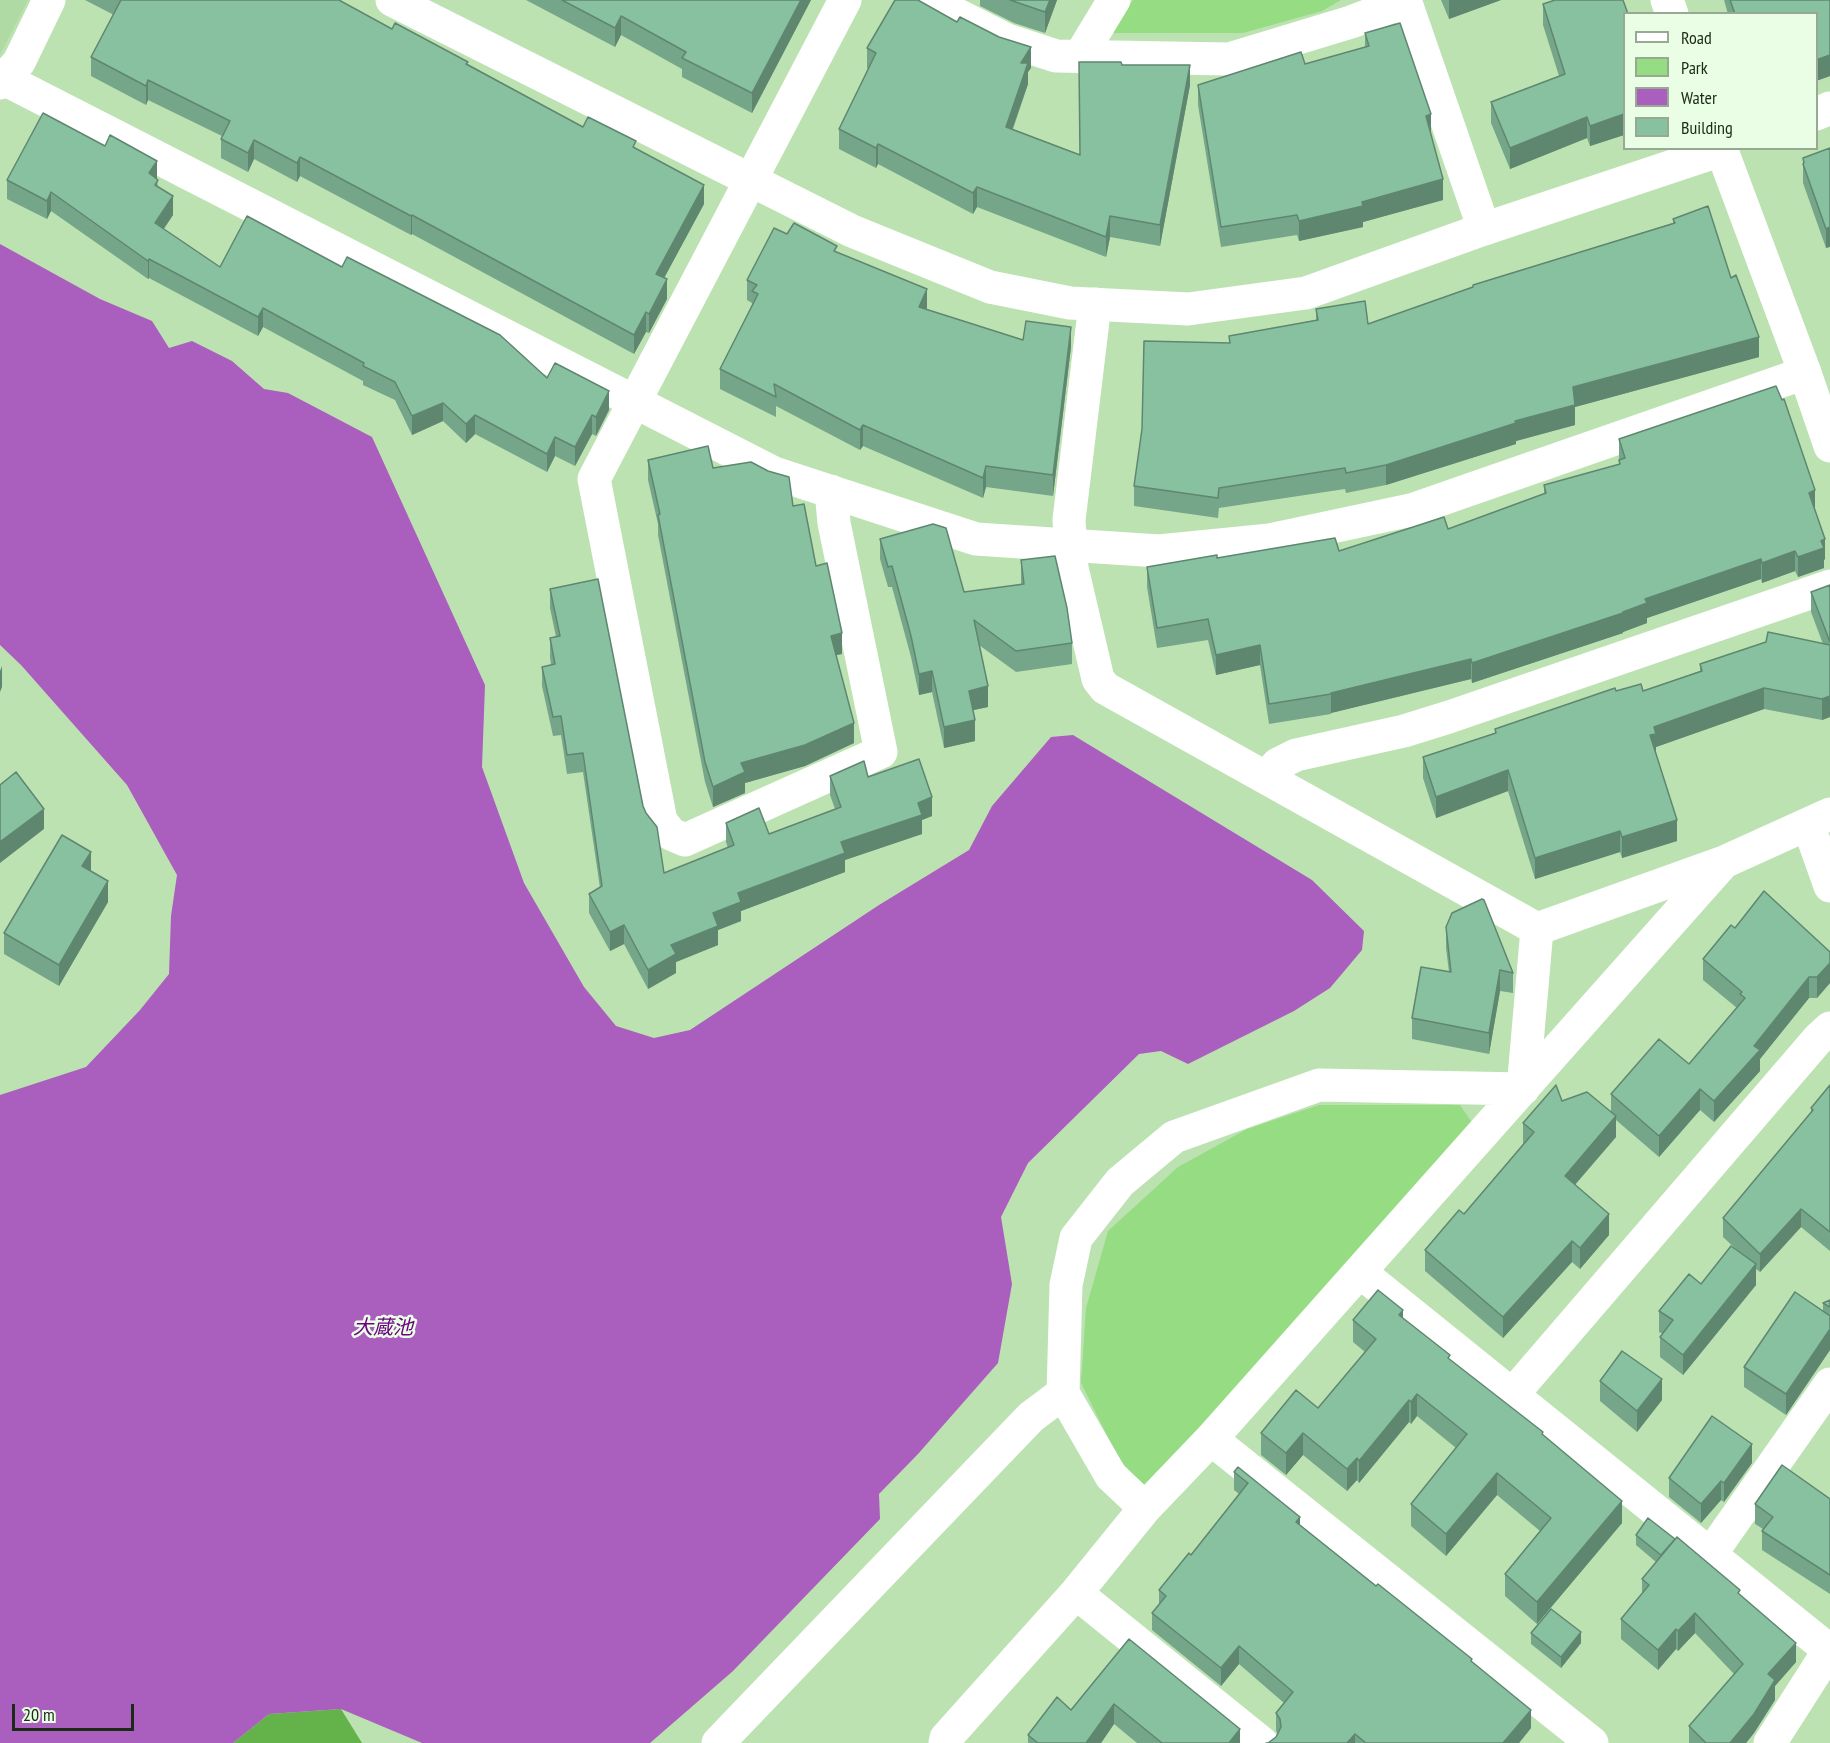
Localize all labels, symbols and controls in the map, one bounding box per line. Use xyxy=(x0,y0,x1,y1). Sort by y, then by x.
legend xyxy=(1623,12,1818,150)
text: Road xyxy=(1681,26,1712,49)
text: Park xyxy=(1681,56,1708,79)
text: Water xyxy=(1681,86,1717,109)
text: Building xyxy=(1681,116,1733,139)
water label: 大蔵池 xyxy=(353,1316,413,1340)
scale bar xyxy=(15,1692,136,1730)
text: 20 m xyxy=(23,1703,55,1726)

